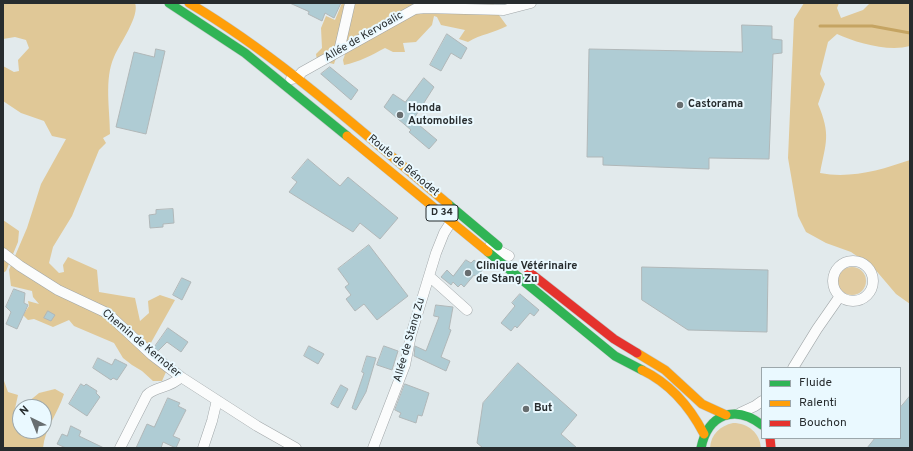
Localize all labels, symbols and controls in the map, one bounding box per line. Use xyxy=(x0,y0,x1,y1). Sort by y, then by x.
street label: Allée de Kervoalic xyxy=(322,9,406,65)
place label: Castorama xyxy=(688,98,743,112)
marker: Castorama xyxy=(675,100,685,110)
place label: Honda Automobiles xyxy=(408,102,473,128)
marker: Honda Automobiles xyxy=(395,110,405,120)
street label: Route de Bénodet xyxy=(365,132,441,200)
road number: D 34 xyxy=(426,205,458,221)
place label: Clinique Vétérinaire de Stang Zu xyxy=(476,260,577,286)
marker: Clinique Vétérinaire de Stang Zu xyxy=(463,268,473,278)
street label: Allée de Stang Zu xyxy=(392,296,428,384)
street label: Chemin de Kernoter xyxy=(99,307,183,381)
legend xyxy=(761,367,901,439)
text: Fluide xyxy=(799,375,832,391)
text: Ralenti xyxy=(799,395,837,411)
north arrow xyxy=(12,399,52,439)
place label: But xyxy=(534,402,552,416)
text: N xyxy=(17,403,32,419)
marker: But xyxy=(521,404,531,414)
text: Bouchon xyxy=(799,415,847,431)

